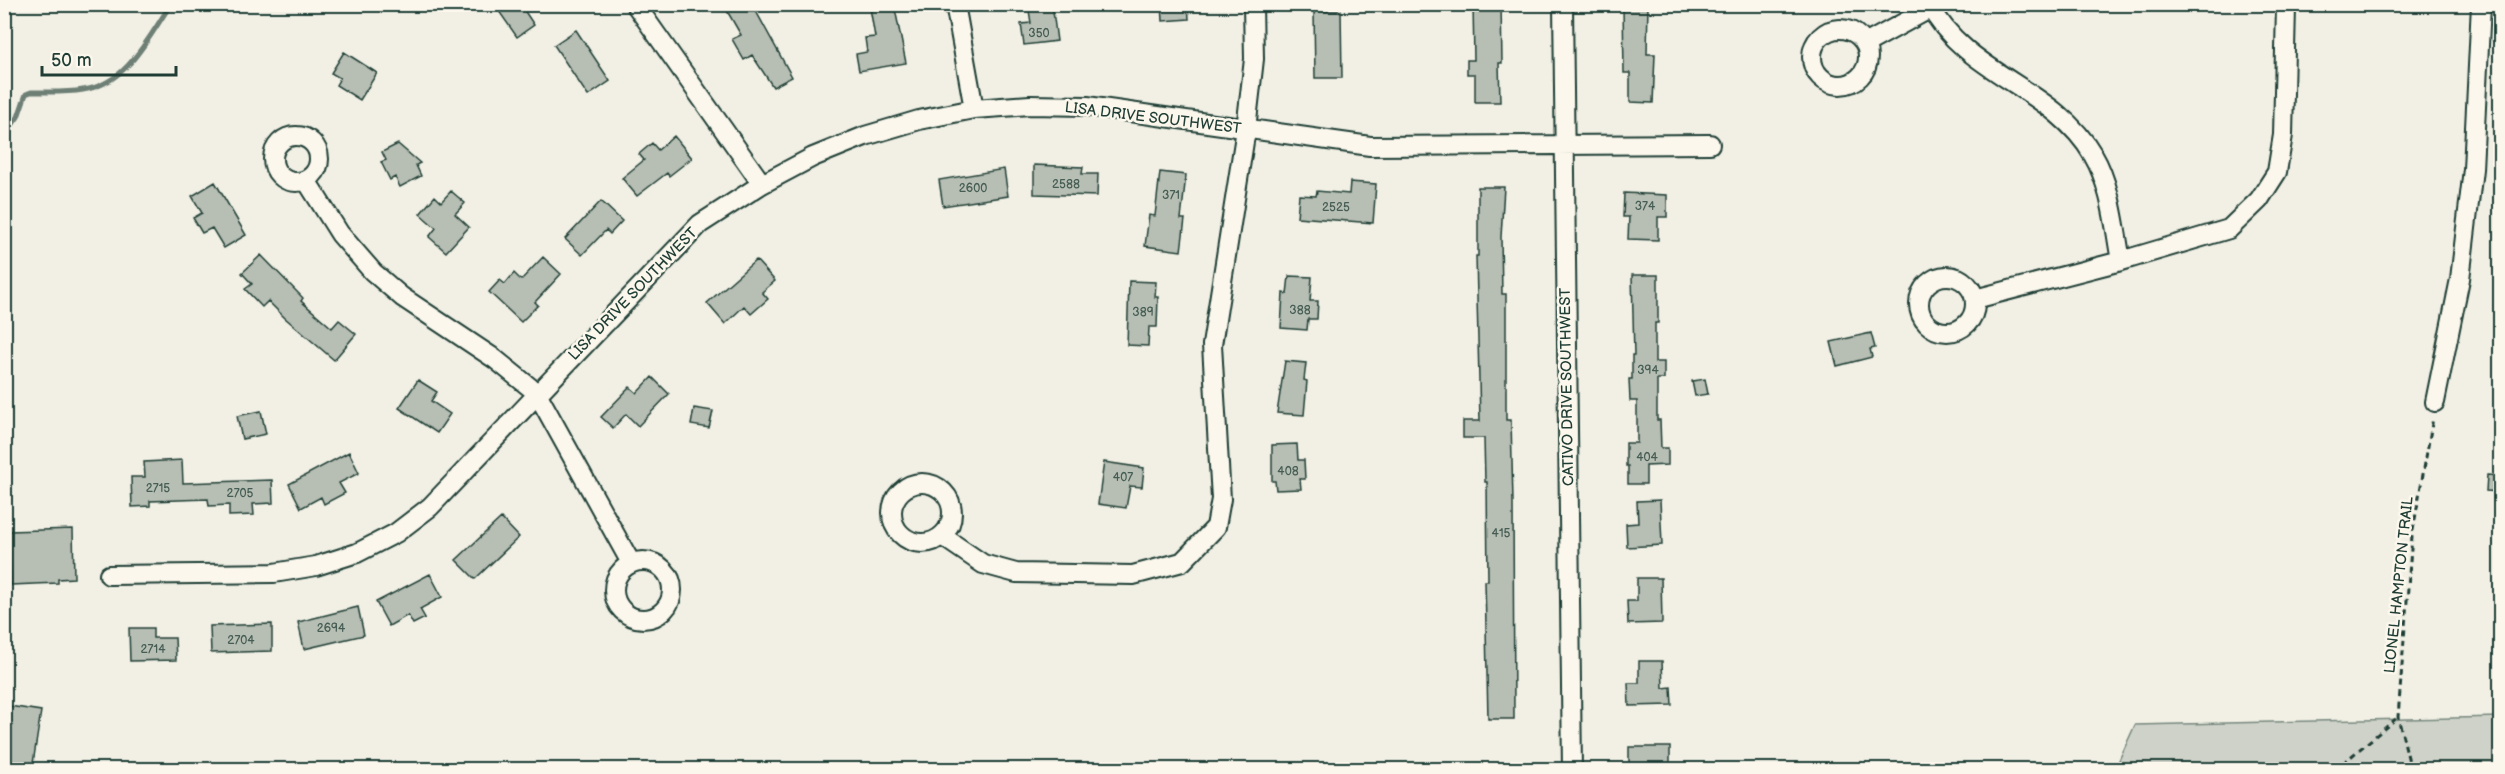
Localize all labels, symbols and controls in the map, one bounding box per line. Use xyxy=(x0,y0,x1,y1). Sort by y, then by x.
house number: 350 xyxy=(1028,26,1050,41)
scale bar xyxy=(42,39,176,77)
text: 50 m xyxy=(51,50,92,71)
street label: LISA DRIVE SOUTHWEST xyxy=(1064,98,1242,138)
house number: 2588 xyxy=(1052,177,1080,192)
house number: 2600 xyxy=(959,181,987,196)
house number: 371 xyxy=(1162,188,1180,203)
house number: 374 xyxy=(1635,199,1656,214)
house number: 2525 xyxy=(1322,200,1350,215)
street label: LISA DRIVE SOUTHWEST xyxy=(564,223,702,365)
street label: CATIVO DRIVE SOUTHWEST xyxy=(1556,288,1578,486)
house number: 388 xyxy=(1289,303,1311,318)
house number: 389 xyxy=(1132,305,1154,320)
house number: 394 xyxy=(1637,363,1659,378)
house number: 404 xyxy=(1636,450,1659,465)
house number: 408 xyxy=(1277,464,1299,479)
house number: 407 xyxy=(1113,470,1133,485)
house number: 2715 xyxy=(146,481,170,496)
house number: 2705 xyxy=(227,486,254,501)
street label: LIONEL HAMPTON TRAIL xyxy=(2380,495,2418,674)
house number: 415 xyxy=(1492,526,1511,541)
house number: 2694 xyxy=(317,621,346,636)
house number: 2704 xyxy=(227,633,255,648)
house number: 2714 xyxy=(141,642,166,657)

